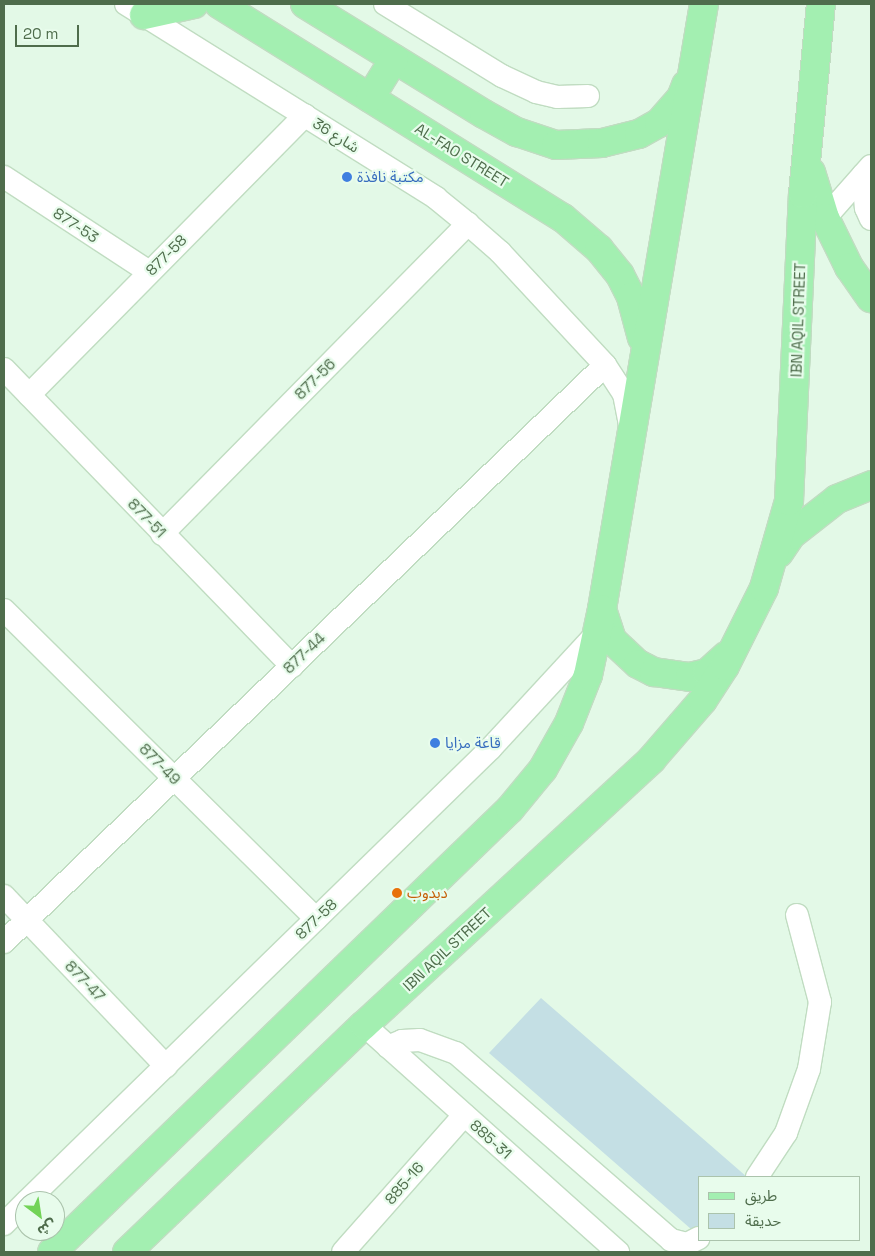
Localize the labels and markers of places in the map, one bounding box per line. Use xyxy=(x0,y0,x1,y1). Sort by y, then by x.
place label: مكتبة نافذة xyxy=(357,168,424,186)
marker: مكتبة نافذة xyxy=(341,171,353,183)
place label: قاعة مزايا xyxy=(445,734,501,752)
marker: قاعة مزايا xyxy=(429,737,441,749)
place label: دبدوب xyxy=(407,884,448,902)
marker: دبدوب xyxy=(391,887,403,899)

